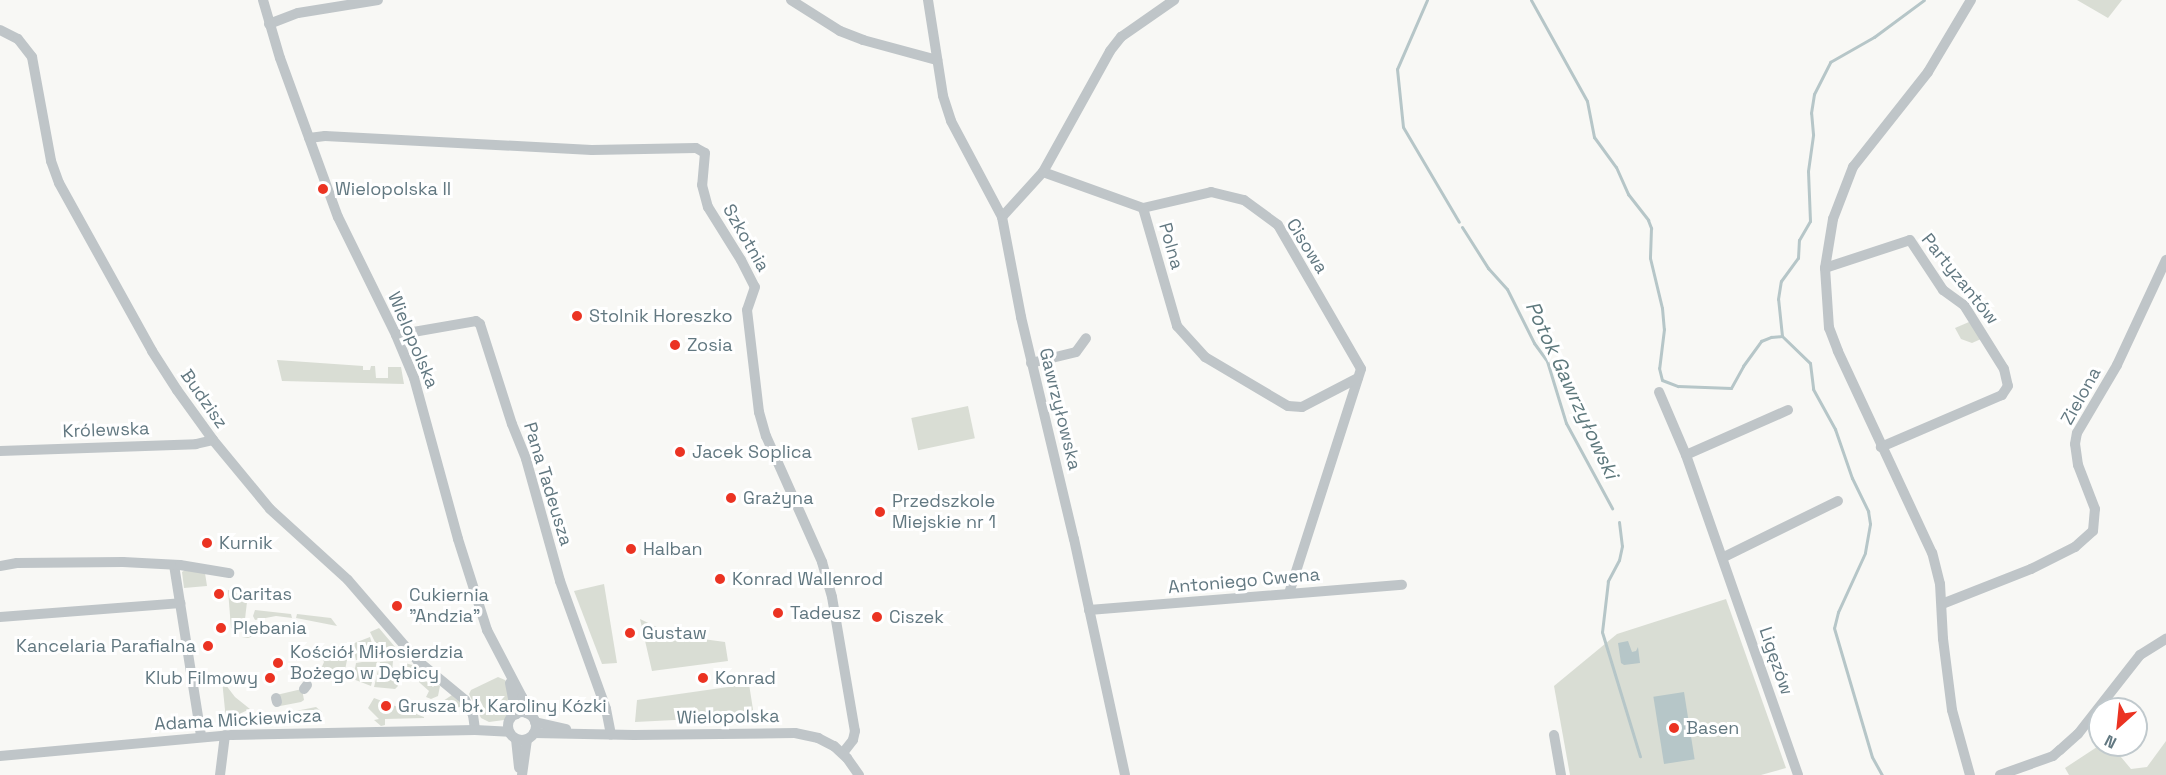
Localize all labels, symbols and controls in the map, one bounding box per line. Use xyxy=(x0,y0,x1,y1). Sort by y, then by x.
place label: Wielopolska II xyxy=(335,178,451,200)
marker: Wielopolska II xyxy=(316,182,330,196)
street label: Szkotnia xyxy=(718,200,774,276)
street label: Cisowa xyxy=(1282,214,1332,278)
street label: Polna xyxy=(1154,220,1188,272)
street label: Partyzantów xyxy=(1917,229,2003,329)
street label: Wielopolska xyxy=(383,288,443,392)
water label: Potok Gawrzyłowski xyxy=(1520,297,1624,483)
place label: Stolnik Horeszko xyxy=(589,305,733,327)
marker: Stolnik Horeszko xyxy=(570,309,584,323)
place label: Zosia xyxy=(687,334,732,356)
marker: Zosia xyxy=(668,338,682,352)
street label: Gawrzyłowska xyxy=(1034,346,1086,472)
street label: Zielona xyxy=(2056,363,2106,429)
street label: Budzisz xyxy=(176,365,232,433)
street label: Królewska xyxy=(62,418,150,442)
street label: Pana Tadeusza xyxy=(519,419,577,549)
place label: Jacek Soplica xyxy=(692,441,812,463)
marker: Jacek Soplica xyxy=(673,445,687,459)
place label: Grażyna xyxy=(743,487,813,509)
marker: Grażyna xyxy=(724,491,738,505)
place label: Przedszkole Miejskie nr 1 xyxy=(892,491,996,534)
marker: Przedszkole Miejskie nr 1 xyxy=(873,505,887,519)
place label: Kurnik xyxy=(219,532,273,554)
marker: Kurnik xyxy=(200,536,214,550)
place label: Halban xyxy=(643,538,703,560)
marker: Halban xyxy=(624,542,638,556)
street label: Antoniego Cwena xyxy=(1167,564,1321,598)
place label: Konrad Wallenrod xyxy=(732,568,883,590)
marker: Konrad Wallenrod xyxy=(713,572,727,586)
place label: Caritas xyxy=(231,583,292,605)
place label: Cukiernia "Andzia" xyxy=(409,585,489,628)
marker: Caritas xyxy=(212,587,226,601)
marker: Cukiernia "Andzia" xyxy=(390,599,404,613)
place label: Tadeusz xyxy=(790,602,861,624)
marker: Tadeusz xyxy=(771,606,785,620)
place label: Ciszek xyxy=(889,606,944,628)
marker: Ciszek xyxy=(870,610,884,624)
place label: Plebania xyxy=(233,617,307,639)
marker: Plebania xyxy=(214,621,228,635)
place label: Gustaw xyxy=(642,622,707,644)
street label: Ligęzów xyxy=(1754,624,1798,698)
marker: Gustaw xyxy=(623,626,637,640)
place label: Kancelaria Parafialna xyxy=(16,635,196,657)
marker: Kancelaria Parafialna xyxy=(201,639,215,653)
place label: Kościół Miłosierdzia Bożego w Dębicy xyxy=(290,642,463,684)
marker: Kościół Miłosierdzia Bożego w Dębicy xyxy=(271,656,285,670)
place label: Klub Filmowy xyxy=(145,667,258,689)
place label: Konrad xyxy=(715,667,776,689)
marker: Klub Filmowy xyxy=(263,671,277,685)
marker: Konrad xyxy=(696,671,710,685)
place label: Grusza bł. Karoliny Kózki xyxy=(398,695,607,717)
north arrow xyxy=(2088,697,2148,757)
marker: Grusza bł. Karoliny Kózki xyxy=(379,699,393,713)
street label: Adama Mickiewicza xyxy=(154,705,322,735)
street label: Wielopolska xyxy=(676,705,780,729)
place label: Basen xyxy=(1686,717,1739,739)
marker: Basen xyxy=(1667,721,1681,735)
text: N xyxy=(2101,730,2120,753)

